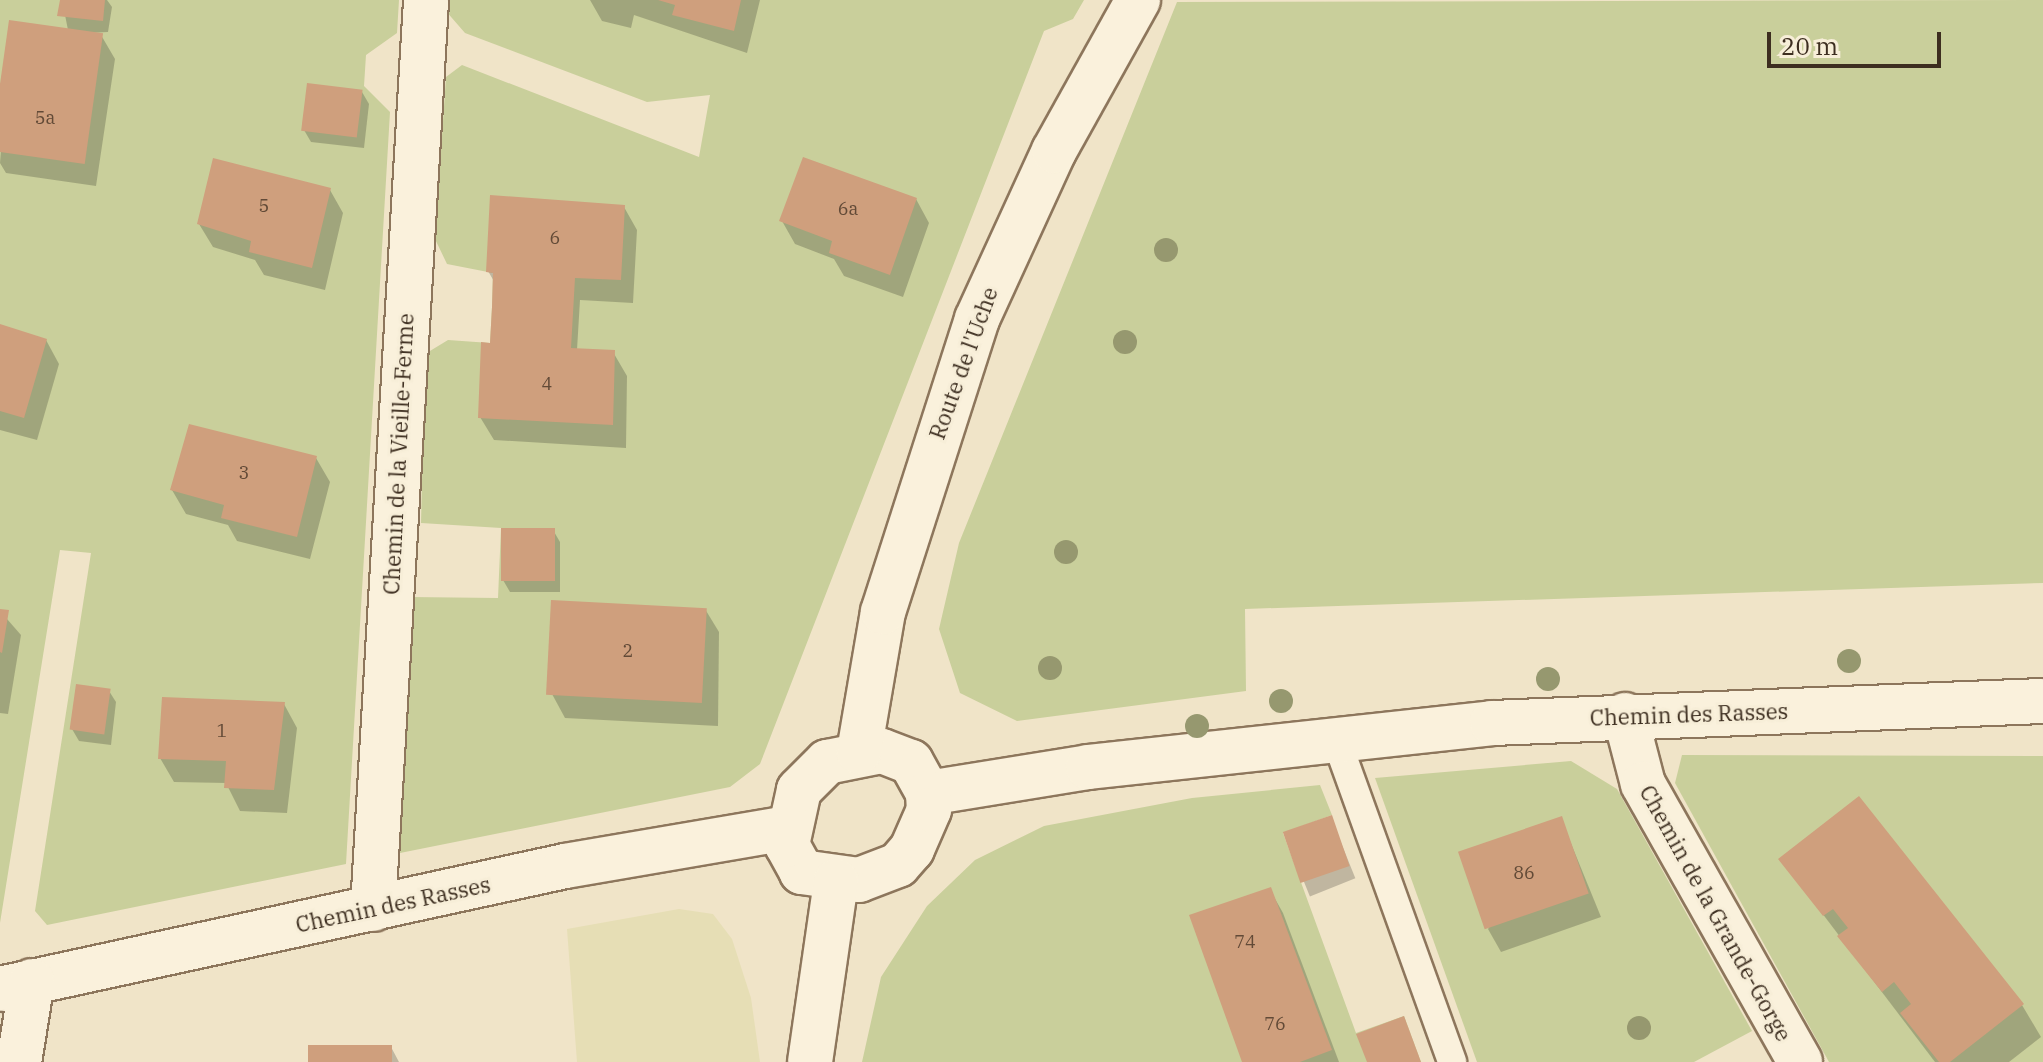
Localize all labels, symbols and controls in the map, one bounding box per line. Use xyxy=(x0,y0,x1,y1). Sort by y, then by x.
scale bar xyxy=(1771,16,1945,66)
text: 20 m xyxy=(1781,30,1838,62)
house number: 5a xyxy=(35,107,55,129)
house number: 5 xyxy=(259,195,269,217)
house number: 6a xyxy=(838,198,858,220)
house number: 6 xyxy=(550,227,560,249)
street label: Route de l'Uche xyxy=(923,283,1003,443)
street label: Chemin de la Vieille-Ferme xyxy=(377,313,419,595)
house number: 4 xyxy=(542,373,552,395)
house number: 3 xyxy=(239,462,249,484)
house number: 2 xyxy=(623,640,633,662)
street label: Chemin des Rasses xyxy=(1589,697,1789,731)
house number: 1 xyxy=(217,720,227,742)
street label: Chemin de la Grande-Gorge xyxy=(1634,780,1798,1046)
house number: 86 xyxy=(1513,862,1535,884)
street label: Chemin des Rasses xyxy=(293,870,493,938)
house number: 74 xyxy=(1234,931,1256,953)
house number: 76 xyxy=(1264,1013,1286,1035)

